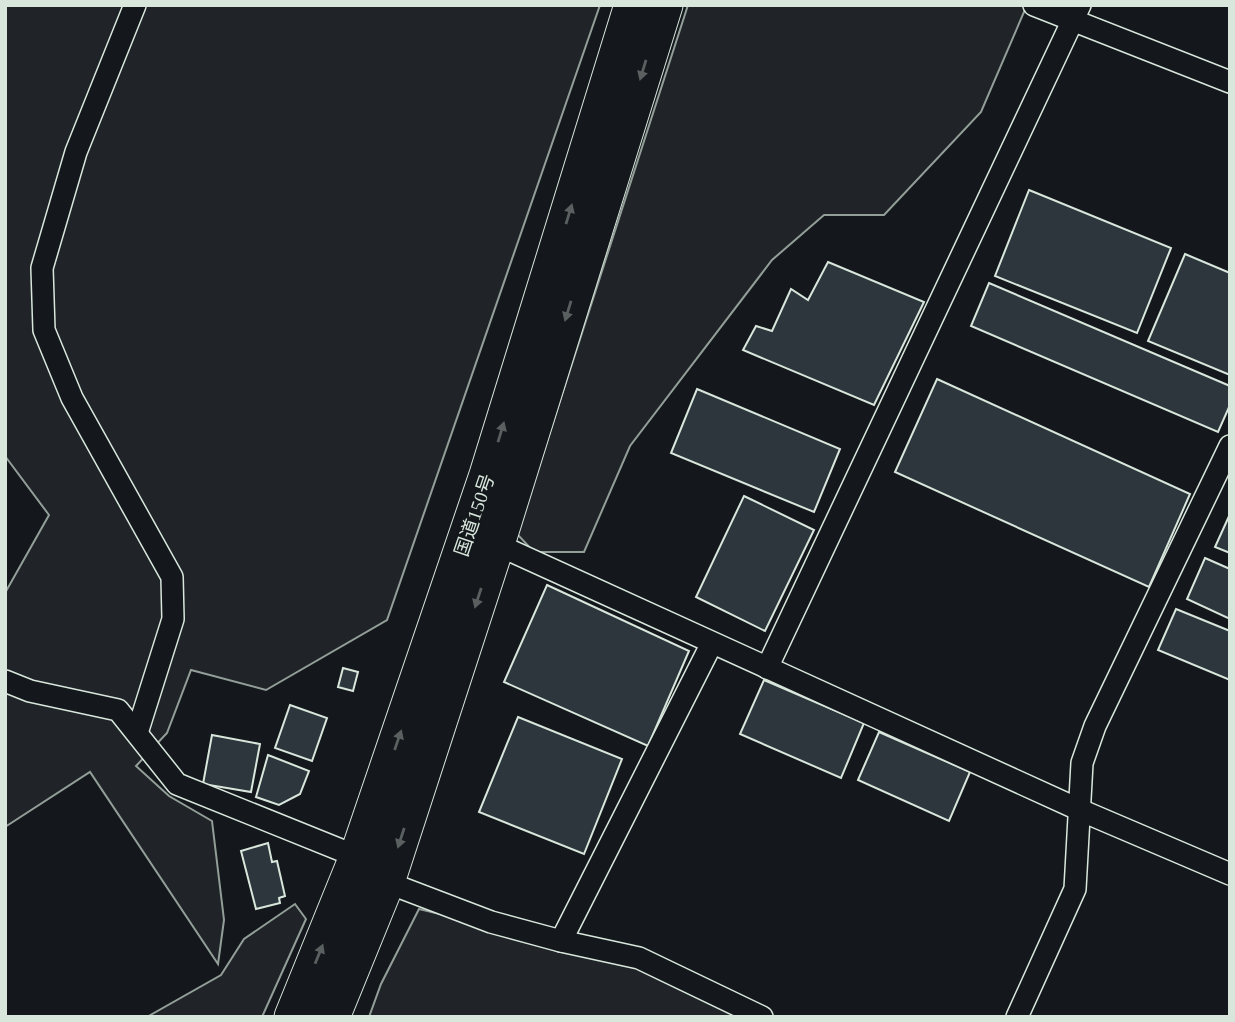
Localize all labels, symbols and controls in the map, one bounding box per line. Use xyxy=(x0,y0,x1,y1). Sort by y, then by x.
one-way arrow xyxy=(638,60,648,81)
one-way arrow xyxy=(564,204,574,225)
one-way arrow xyxy=(563,301,573,322)
one-way arrow xyxy=(497,421,507,442)
street label: 国道150号 xyxy=(451,471,498,559)
one-way arrow xyxy=(473,588,483,609)
one-way arrow xyxy=(393,730,404,751)
one-way arrow xyxy=(395,827,405,848)
one-way arrow xyxy=(314,943,325,964)

